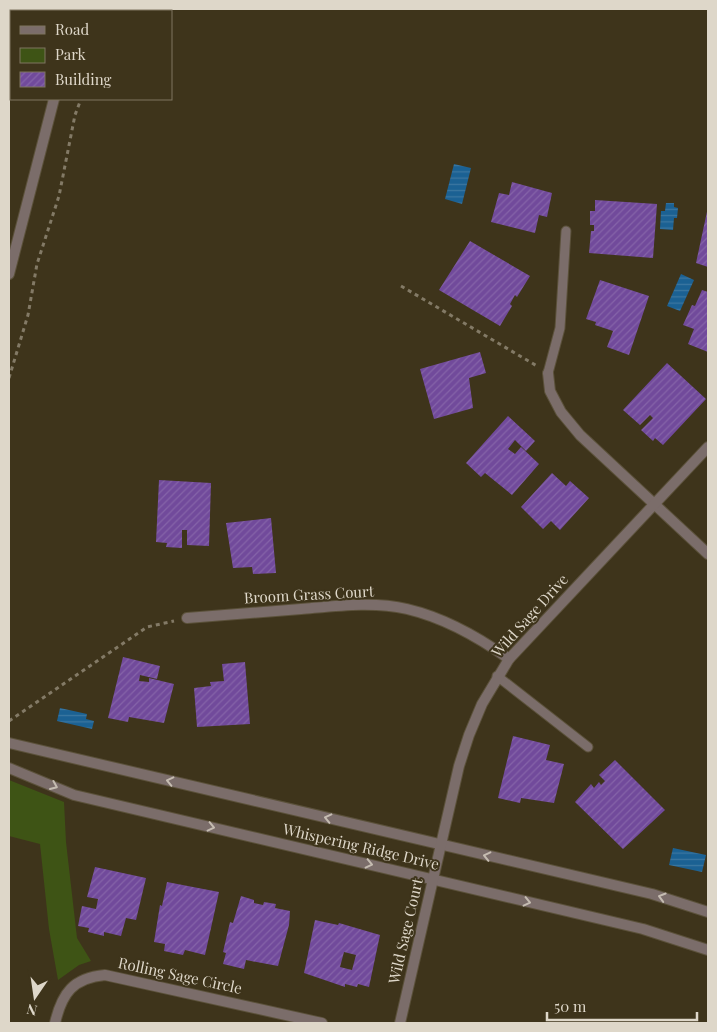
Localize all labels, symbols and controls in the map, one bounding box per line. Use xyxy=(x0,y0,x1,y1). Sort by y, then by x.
legend xyxy=(10,10,172,100)
text: Road xyxy=(55,19,89,39)
text: Park xyxy=(55,44,87,64)
text: Building xyxy=(55,69,112,89)
street label: Wild Sage Drive xyxy=(486,569,572,662)
street label: Broom Grass Court xyxy=(243,581,375,607)
one-way arrow xyxy=(166,776,175,787)
one-way arrow xyxy=(49,780,58,791)
one-way arrow xyxy=(324,813,333,824)
street label: Whispering Ridge Drive xyxy=(280,818,441,874)
one-way arrow xyxy=(206,821,215,832)
one-way arrow xyxy=(482,851,491,862)
one-way arrow xyxy=(365,858,374,869)
street label: Wild Sage Court xyxy=(383,875,427,987)
one-way arrow xyxy=(658,893,666,903)
one-way arrow xyxy=(523,896,532,907)
street label: Rolling Sage Circle xyxy=(116,952,244,998)
north arrow xyxy=(10,972,60,1022)
scale bar xyxy=(547,990,697,1022)
text: 50 m xyxy=(554,996,587,1016)
text: N xyxy=(25,1000,39,1021)

